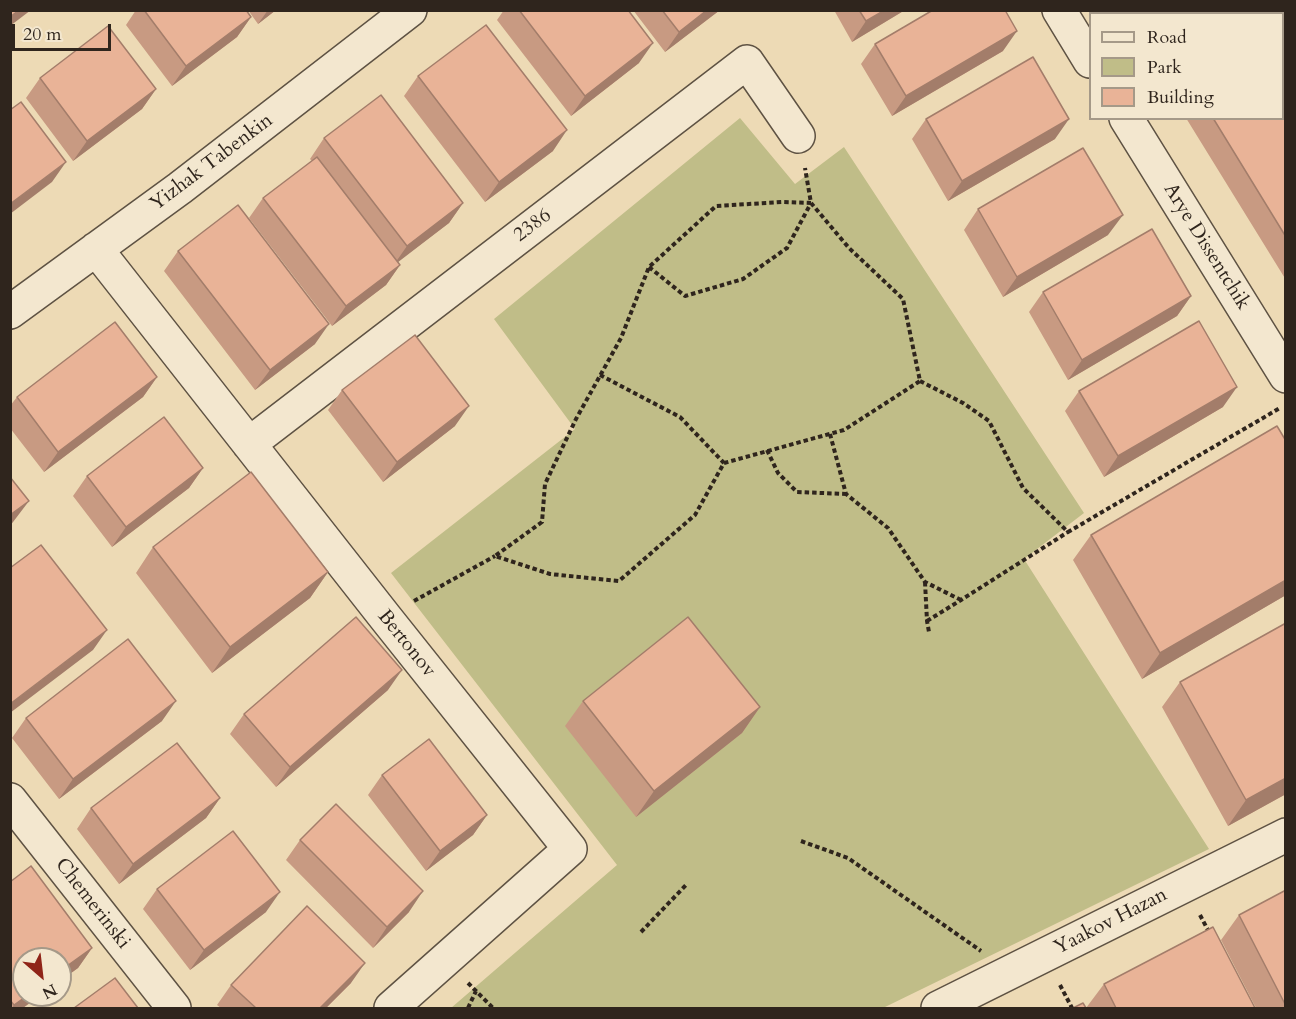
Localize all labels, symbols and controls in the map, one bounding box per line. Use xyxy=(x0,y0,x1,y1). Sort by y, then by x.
scale bar xyxy=(15,12,114,50)
legend xyxy=(1089,12,1284,120)
text: 20 m xyxy=(23,22,62,47)
text: Road xyxy=(1147,25,1187,50)
text: Park xyxy=(1147,55,1182,80)
text: Building xyxy=(1147,85,1214,110)
street label: Yizhak Tabenkin xyxy=(146,109,278,217)
street label: Arye Dissentchik xyxy=(1157,179,1255,315)
street label: 2386 xyxy=(509,204,557,248)
street label: Bertonov xyxy=(372,606,440,682)
street label: Chemerinski xyxy=(49,854,135,954)
street label: Yaakov Hazan xyxy=(1051,883,1171,961)
north arrow xyxy=(12,947,72,1007)
text: N xyxy=(38,978,61,1004)

